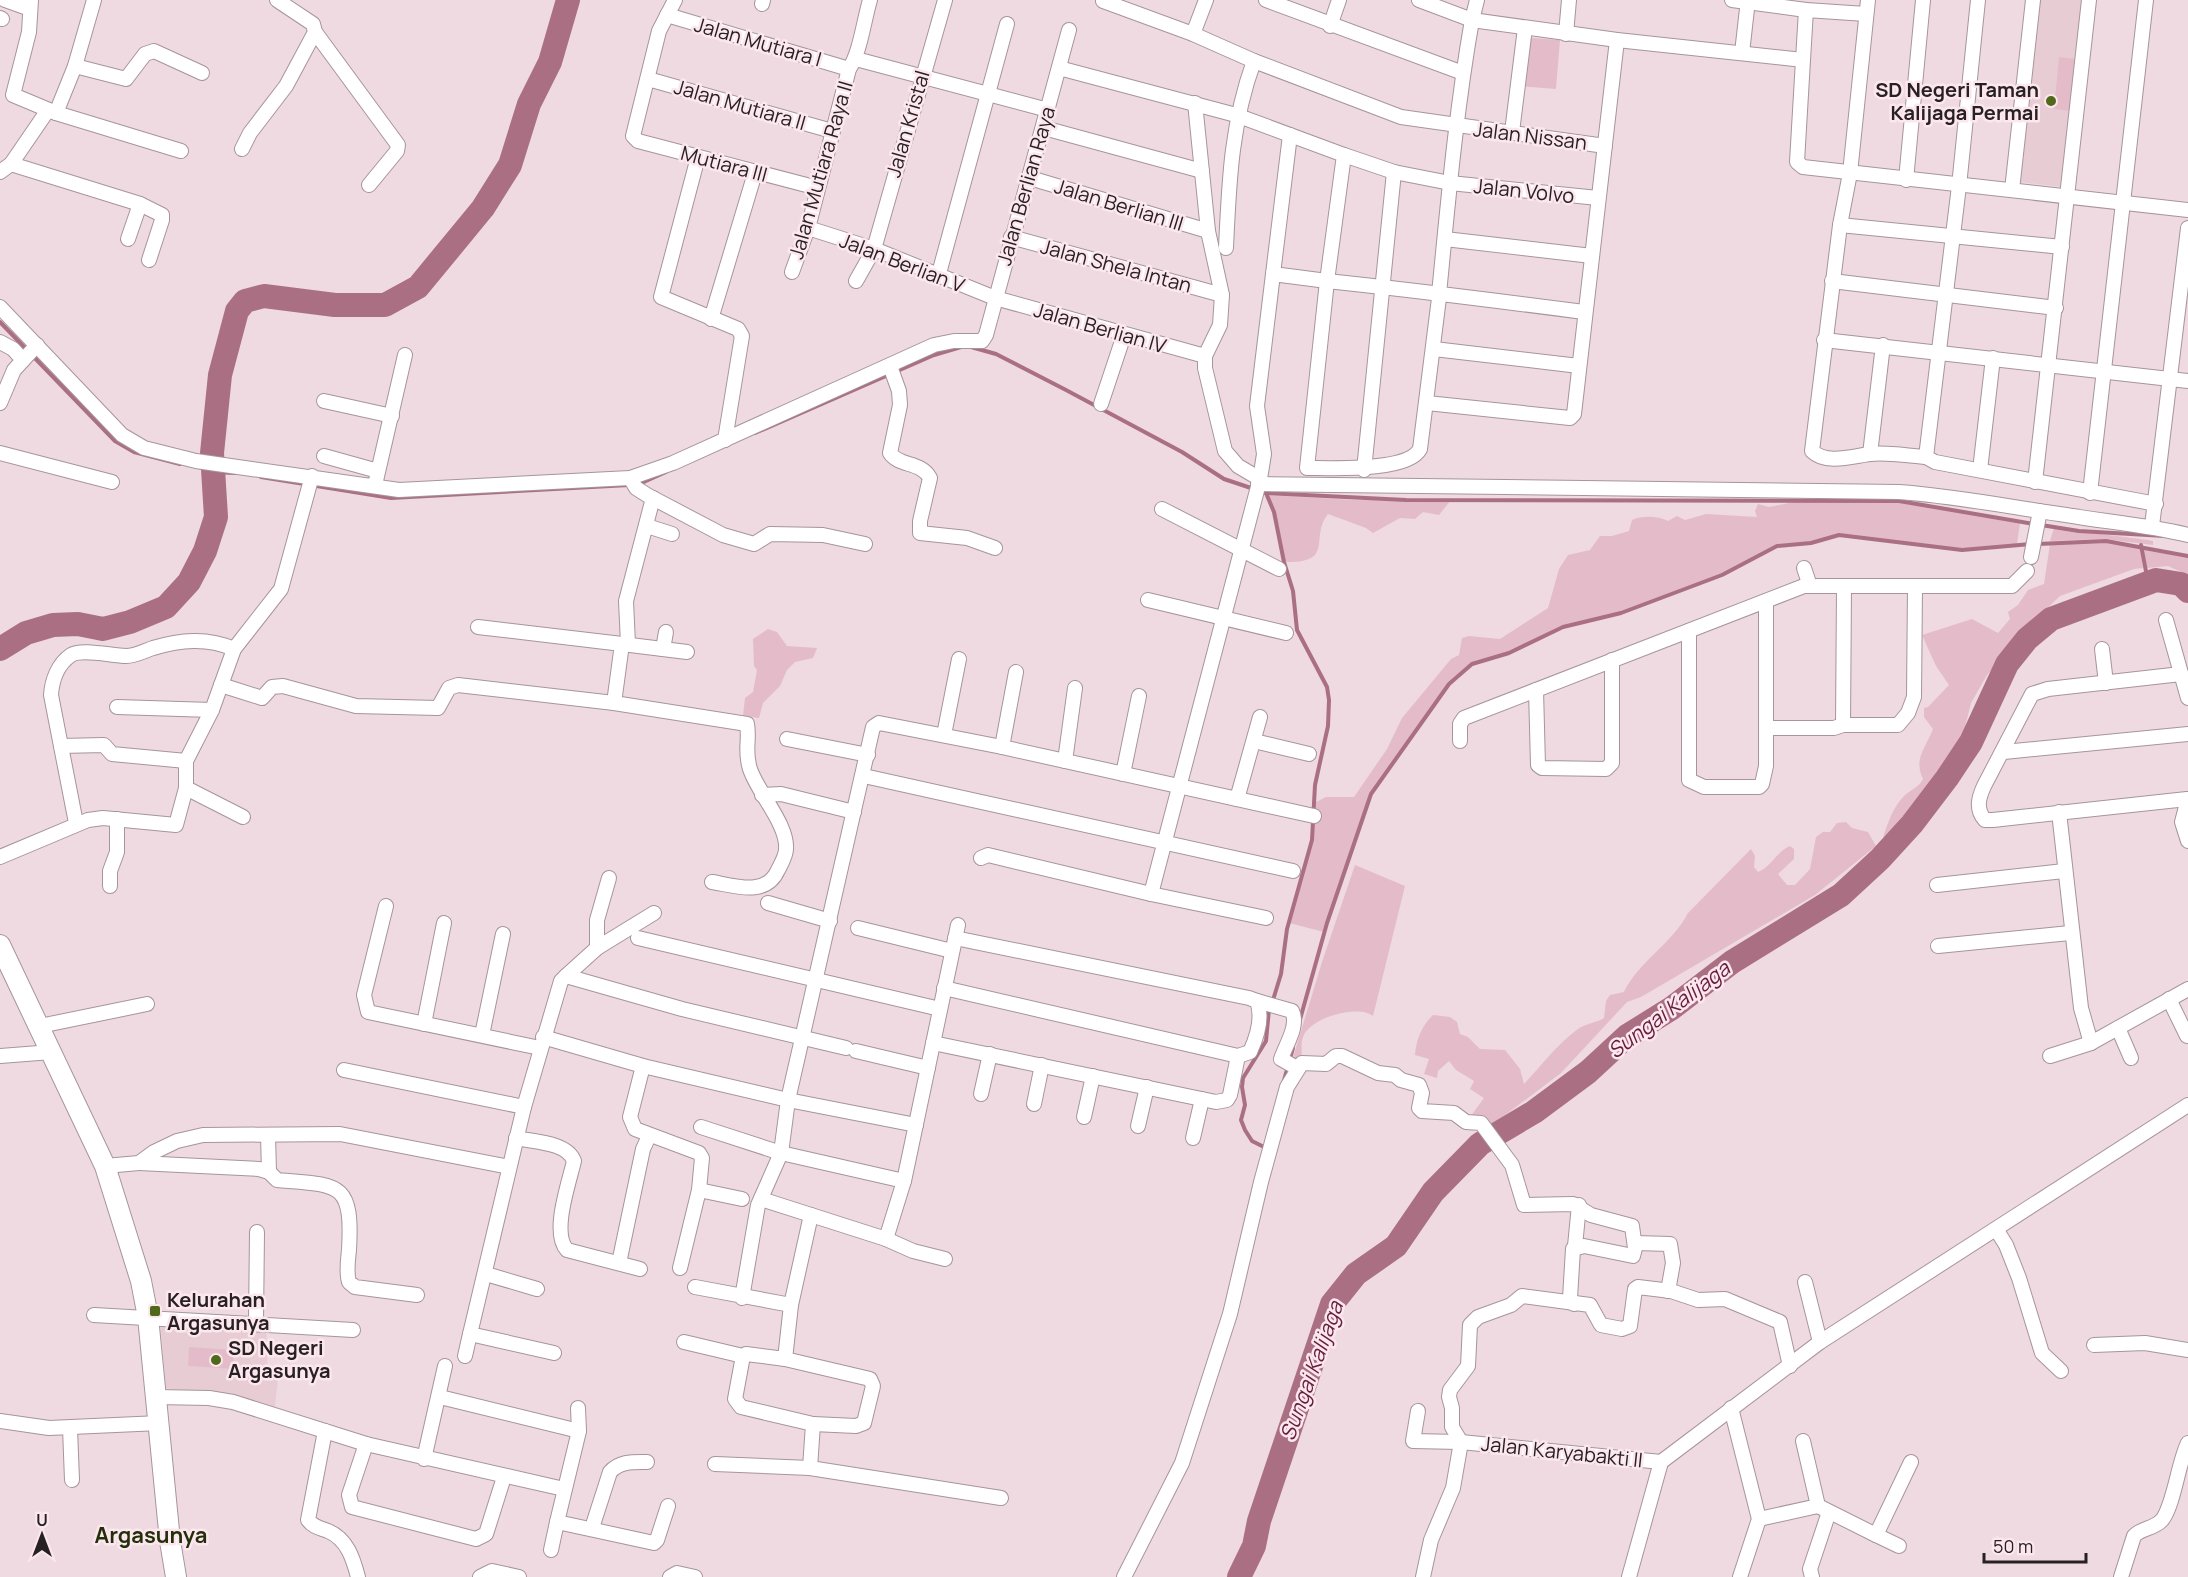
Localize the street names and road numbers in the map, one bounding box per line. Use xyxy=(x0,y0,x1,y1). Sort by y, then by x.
street label: Jalan Mutiara I xyxy=(691,10,825,73)
street label: Jalan Kristal xyxy=(879,67,936,180)
street label: Jalan Mutiara II xyxy=(671,73,809,136)
street label: Jalan Mutiara Raya II xyxy=(782,78,859,262)
street label: Jalan Berlian Raya xyxy=(990,103,1061,268)
street label: Jalan Nissan xyxy=(1472,115,1588,156)
street label: Mutiara III xyxy=(678,139,770,188)
street label: Jalan Berlian III xyxy=(1051,172,1187,237)
street label: Jalan Volvo xyxy=(1472,172,1576,209)
street label: Jalan Berlian V xyxy=(836,226,968,299)
street label: Jalan Shela Intan xyxy=(1038,232,1195,299)
street label: Jalan Berlian IV xyxy=(1031,296,1169,359)
street label: Jalan Karyabakti II xyxy=(1480,1430,1644,1473)

